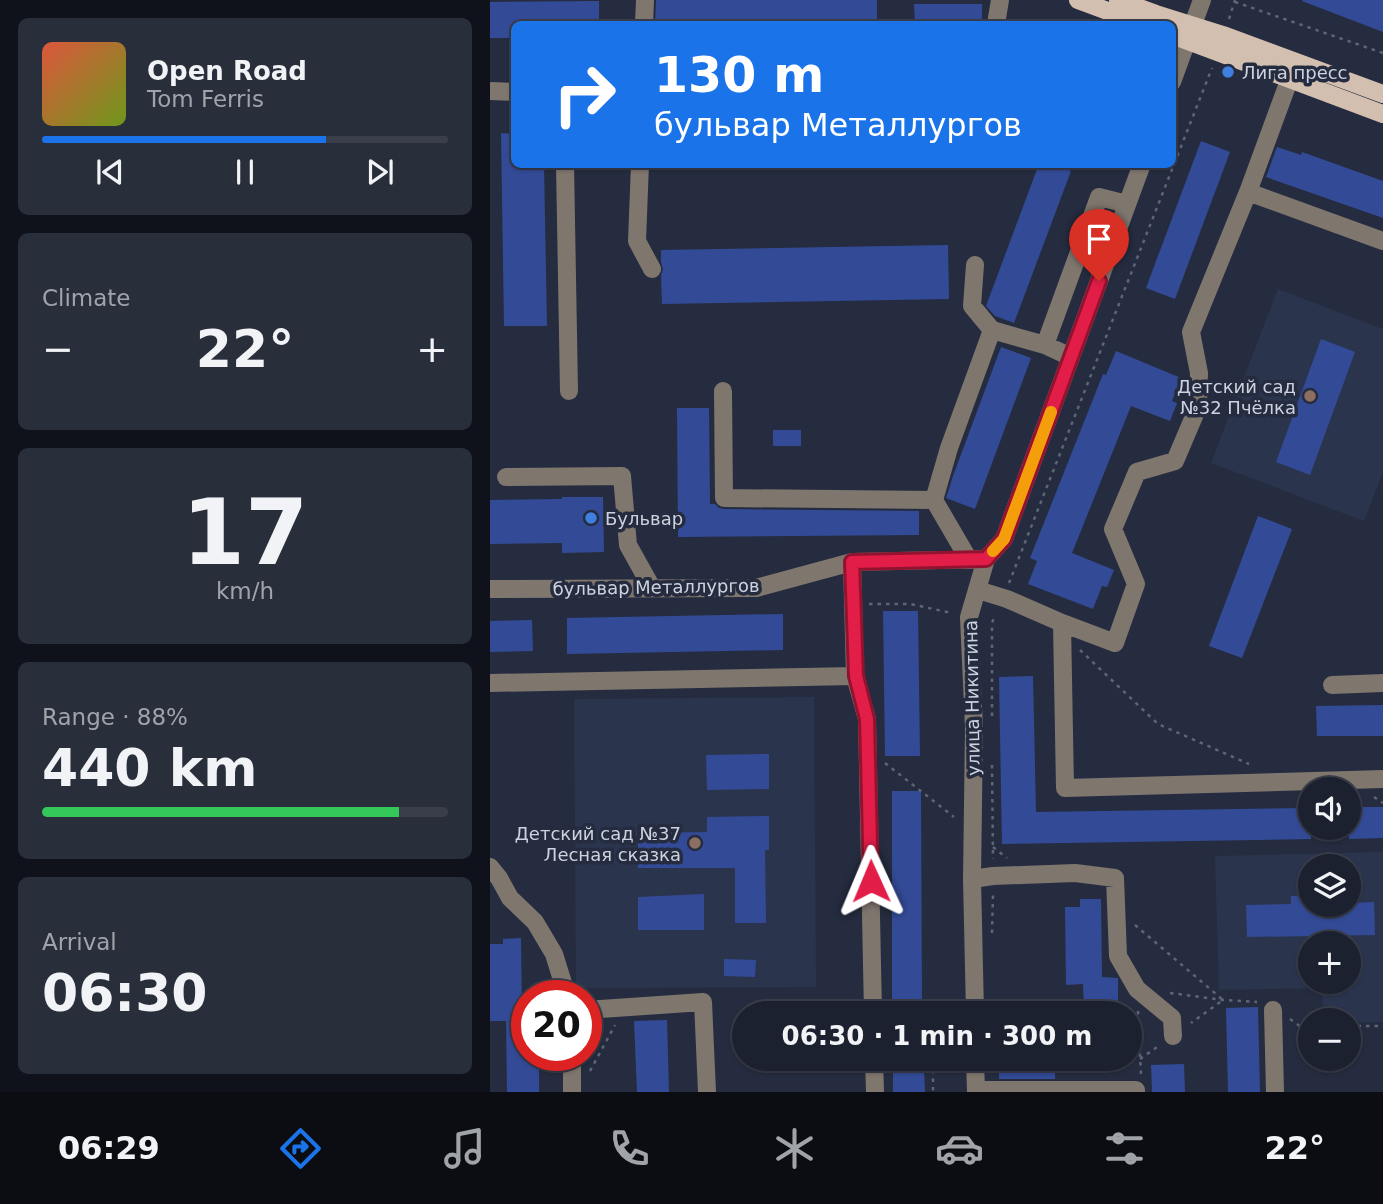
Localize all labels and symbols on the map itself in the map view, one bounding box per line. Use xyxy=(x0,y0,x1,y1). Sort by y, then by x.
place label: Лига пресс xyxy=(1242,62,1348,83)
marker: Лига пресс xyxy=(1220,64,1236,80)
pin xyxy=(1069,209,1129,281)
place label: Детский сад №32 Пчёлка xyxy=(1177,376,1296,418)
marker: Детский сад №32 Пчёлка xyxy=(1302,388,1318,404)
place label: Бульвар xyxy=(605,508,683,529)
marker: Бульвар xyxy=(583,510,599,526)
street label: бульвар Металлургов xyxy=(552,575,760,599)
street label: улица Никитина xyxy=(960,620,984,776)
place label: Детский сад №37 Лесная сказка xyxy=(515,823,681,865)
marker: Детский сад №37 Лесная сказка xyxy=(687,835,703,851)
position arrow xyxy=(834,844,908,918)
speed limit sign: 20 xyxy=(511,980,602,1071)

